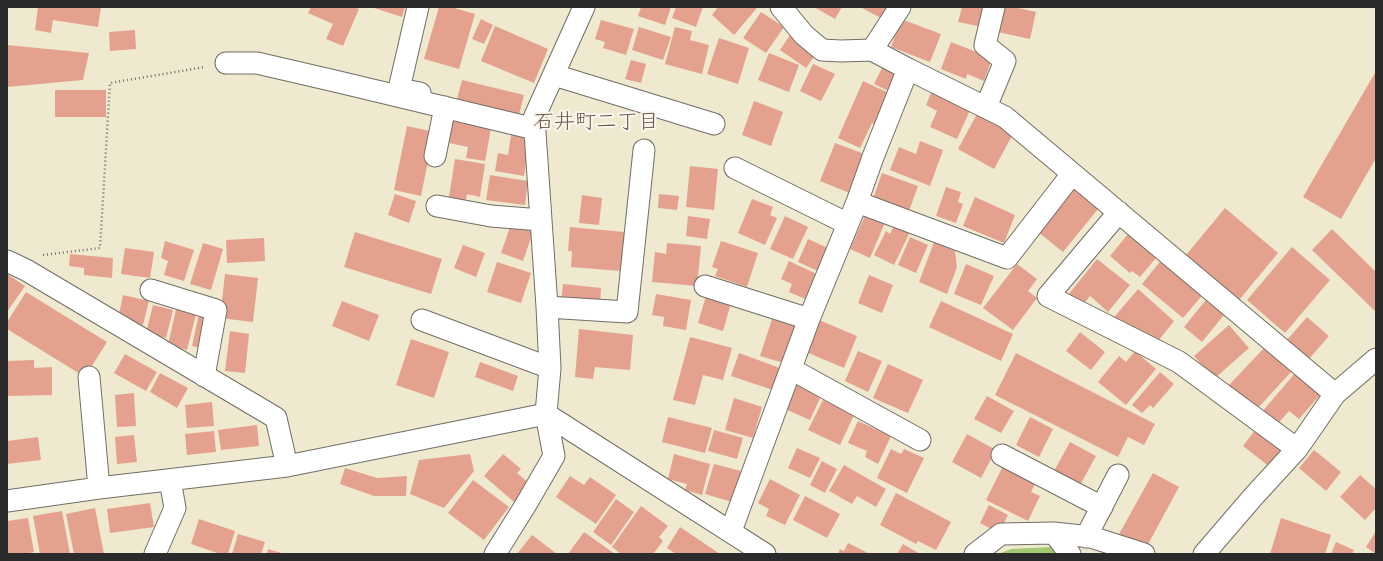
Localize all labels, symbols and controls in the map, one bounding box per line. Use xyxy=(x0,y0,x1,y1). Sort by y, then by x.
district label: 石井町二丁目 xyxy=(533,109,659,135)

